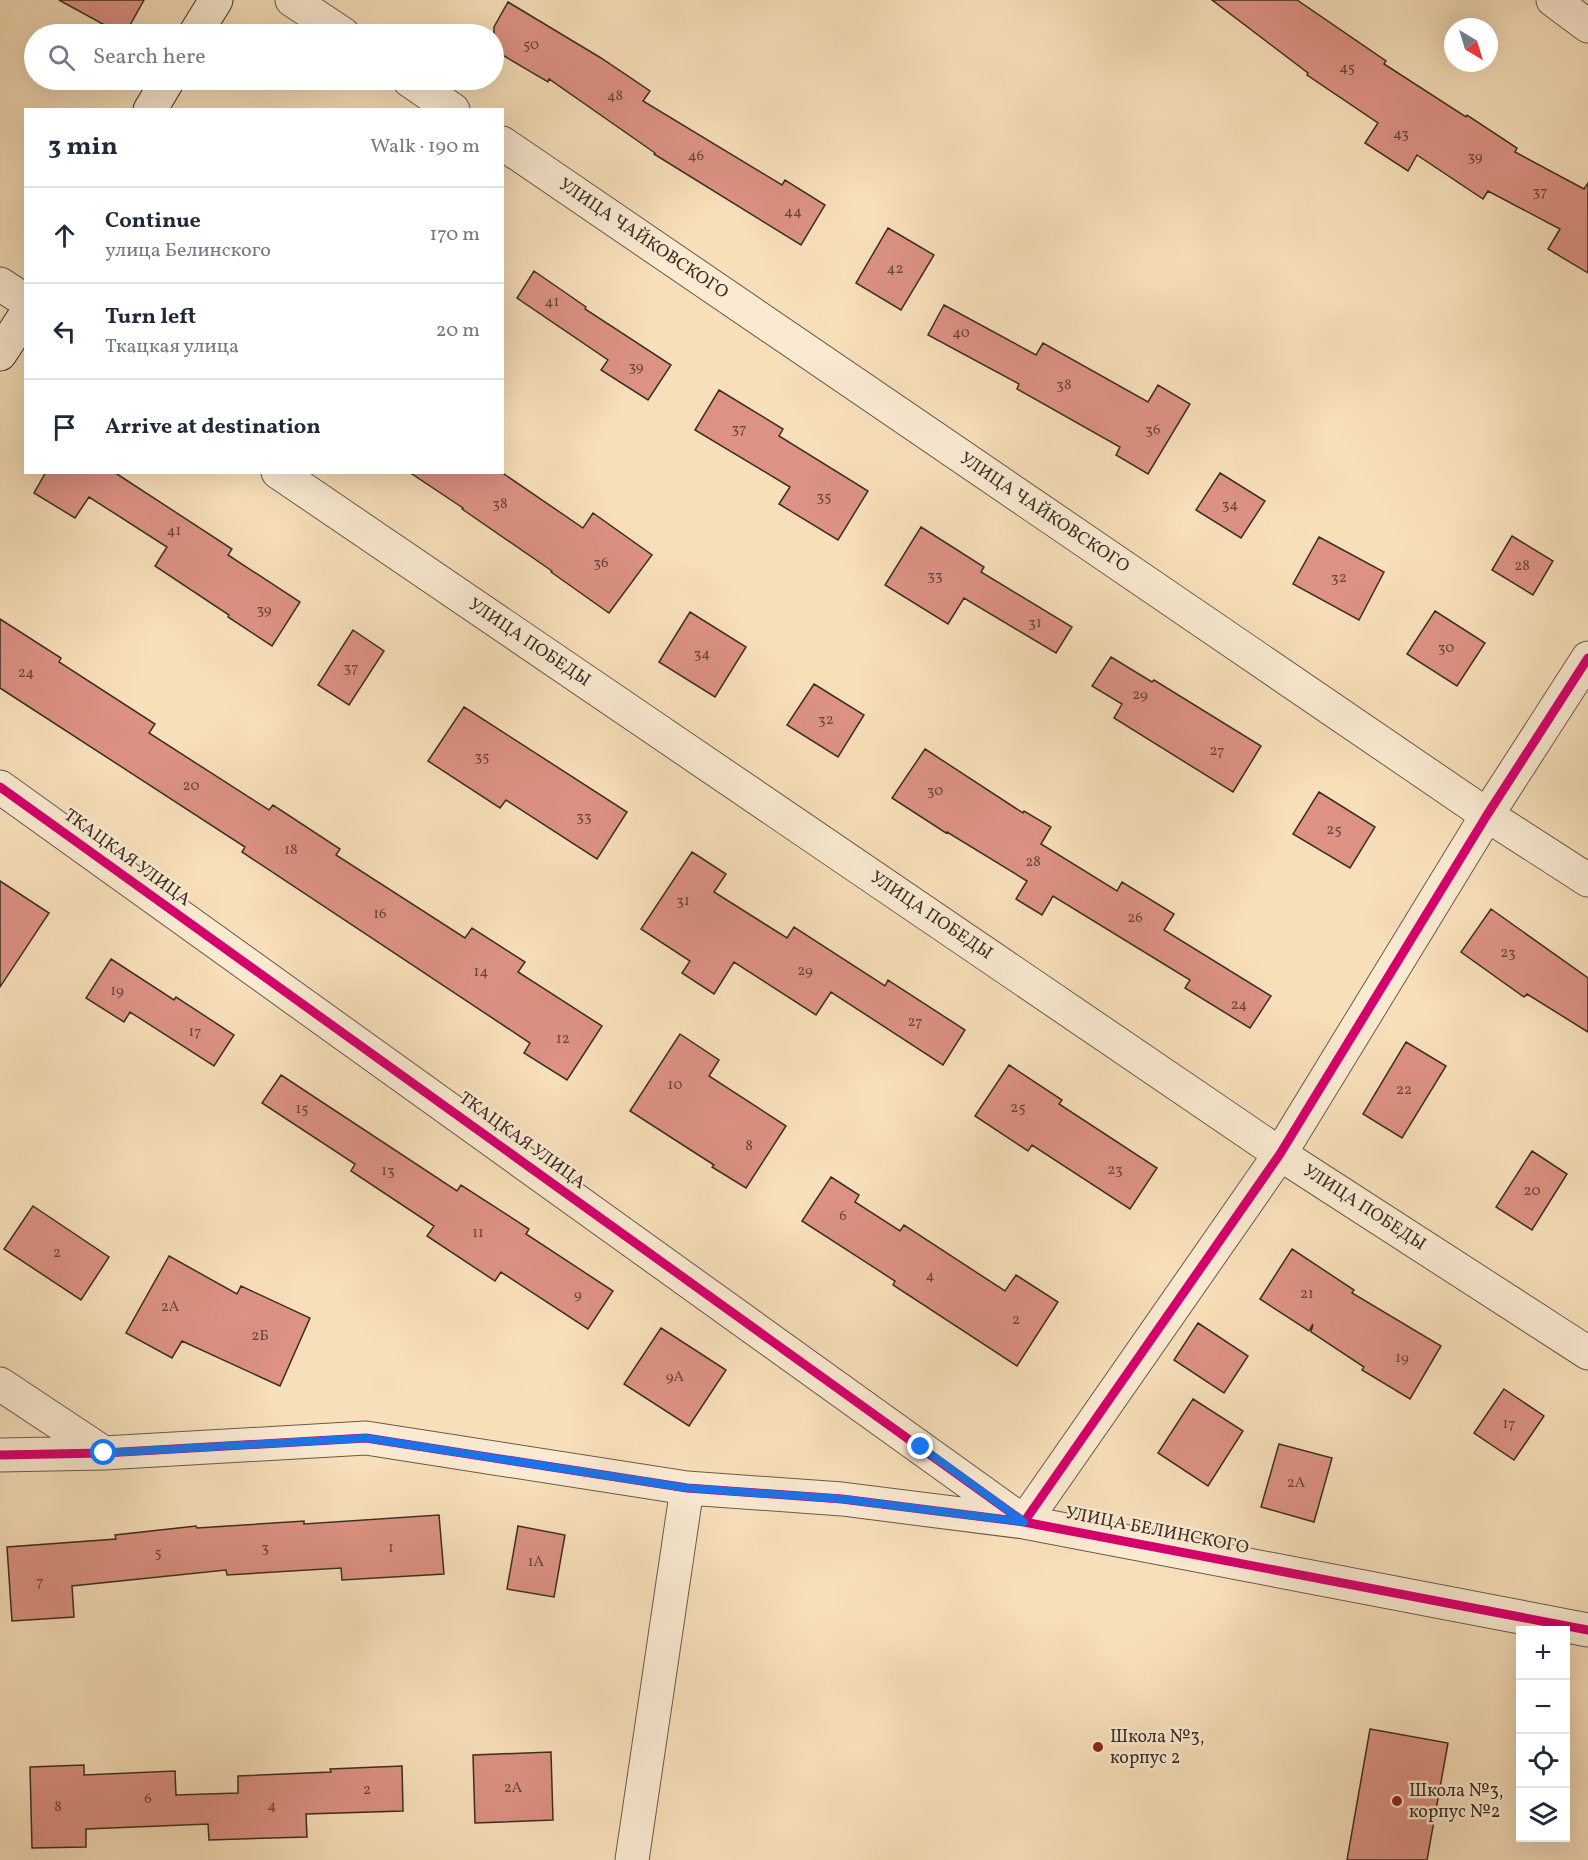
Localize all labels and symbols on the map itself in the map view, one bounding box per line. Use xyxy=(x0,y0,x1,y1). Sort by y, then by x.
north arrow xyxy=(1444,18,1498,72)
house number: 50 xyxy=(523,35,539,56)
house number: 45 xyxy=(1339,58,1355,79)
house number: 48 xyxy=(607,86,623,107)
house number: 43 xyxy=(1393,124,1409,145)
house number: 46 xyxy=(688,146,704,167)
house number: 39 xyxy=(1467,147,1483,168)
street label: УЛИЦА ЧАЙКОВСКОГО xyxy=(553,173,733,305)
house number: 37 xyxy=(1533,182,1547,203)
house number: 44 xyxy=(784,202,802,223)
house number: 42 xyxy=(886,259,904,280)
house number: 41 xyxy=(545,292,559,313)
house number: 40 xyxy=(952,323,970,344)
house number: 39 xyxy=(628,357,644,378)
house number: 38 xyxy=(1056,375,1072,396)
house number: 37 xyxy=(732,419,746,440)
house number: 36 xyxy=(1145,420,1161,441)
street label: УЛИЦА ЧАЙКОВСКОГО xyxy=(954,447,1134,579)
house number: 35 xyxy=(817,487,831,508)
house number: 38 xyxy=(492,494,508,515)
house number: 34 xyxy=(1222,495,1238,516)
house number: 41 xyxy=(167,521,181,542)
house number: 36 xyxy=(593,553,609,574)
house number: 28 xyxy=(1514,556,1530,577)
house number: 33 xyxy=(927,566,943,587)
house number: 32 xyxy=(1331,568,1347,589)
street label: УЛИЦА ПОБЕДЫ xyxy=(463,593,595,693)
house number: 39 xyxy=(256,600,272,621)
house number: 31 xyxy=(1028,613,1042,634)
house number: 30 xyxy=(1438,638,1454,659)
house number: 34 xyxy=(694,644,710,665)
house number: 37 xyxy=(344,658,358,679)
house number: 24 xyxy=(18,663,34,684)
house number: 29 xyxy=(1132,685,1148,706)
house number: 32 xyxy=(818,710,834,731)
house number: 27 xyxy=(1210,741,1224,762)
house number: 35 xyxy=(475,747,489,768)
house number: 20 xyxy=(183,776,199,797)
house number: 30 xyxy=(927,781,943,802)
street label: ТКАЦКАЯ УЛИЦА xyxy=(58,803,196,913)
house number: 33 xyxy=(576,807,592,828)
house number: 25 xyxy=(1326,820,1342,841)
house number: 18 xyxy=(284,840,298,861)
house number: 28 xyxy=(1025,852,1041,873)
street label: УЛИЦА ПОБЕДЫ xyxy=(865,866,997,966)
house number: 31 xyxy=(676,891,690,912)
house number: 16 xyxy=(373,904,387,925)
house number: 26 xyxy=(1127,908,1143,929)
house number: 23 xyxy=(1500,943,1516,964)
house number: 29 xyxy=(797,961,813,982)
house number: 14 xyxy=(474,962,488,983)
house number: 19 xyxy=(110,981,124,1002)
house number: 24 xyxy=(1231,995,1247,1016)
house number: 27 xyxy=(908,1012,922,1033)
house number: 17 xyxy=(188,1022,202,1043)
house number: 12 xyxy=(556,1029,570,1050)
house number: 10 xyxy=(668,1075,682,1096)
house number: 22 xyxy=(1396,1080,1412,1101)
street label: ТКАЦКАЯ УЛИЦА xyxy=(453,1086,591,1196)
house number: 25 xyxy=(1010,1098,1026,1119)
house number: 15 xyxy=(295,1099,309,1120)
house number: 8 xyxy=(745,1136,753,1157)
street label: УЛИЦА ПОБЕДЫ xyxy=(1297,1159,1431,1257)
house number: 23 xyxy=(1107,1160,1123,1181)
house number: 13 xyxy=(381,1161,395,1182)
house number: 20 xyxy=(1524,1181,1540,1202)
house number: 6 xyxy=(839,1206,847,1227)
house number: 11 xyxy=(472,1223,484,1244)
house number: 2 xyxy=(53,1243,61,1264)
house number: 4 xyxy=(926,1266,935,1287)
house number: 21 xyxy=(1300,1284,1314,1305)
house number: 9 xyxy=(574,1285,582,1306)
house number: 2А xyxy=(161,1297,180,1318)
house number: 2 xyxy=(1012,1310,1020,1331)
house number: 2Б xyxy=(251,1326,269,1347)
house number: 19 xyxy=(1395,1348,1409,1369)
house number: 9А xyxy=(666,1367,685,1388)
house number: 17 xyxy=(1502,1414,1516,1435)
route end xyxy=(907,1433,933,1459)
route start xyxy=(90,1439,116,1465)
house number: 2А xyxy=(1287,1473,1306,1494)
street label: УЛИЦА БЕЛИНСКОГО xyxy=(1063,1501,1251,1561)
house number: 3 xyxy=(261,1538,269,1559)
house number: 1 xyxy=(388,1538,394,1559)
house number: 5 xyxy=(154,1543,162,1564)
house number: 1А xyxy=(528,1552,545,1573)
house number: 7 xyxy=(36,1572,44,1593)
place label: Школа №3, корпус 2 xyxy=(1110,1725,1204,1771)
marker: Школа №3, корпус 2 xyxy=(1091,1740,1105,1754)
house number: 2А xyxy=(504,1778,523,1799)
place label: Школа №3, корпус №2 xyxy=(1409,1779,1503,1825)
house number: 2 xyxy=(363,1780,371,1801)
house number: 6 xyxy=(144,1789,152,1810)
marker: Школа №3, корпус №2 xyxy=(1390,1794,1404,1808)
house number: 4 xyxy=(268,1796,277,1817)
house number: 8 xyxy=(54,1797,62,1818)

